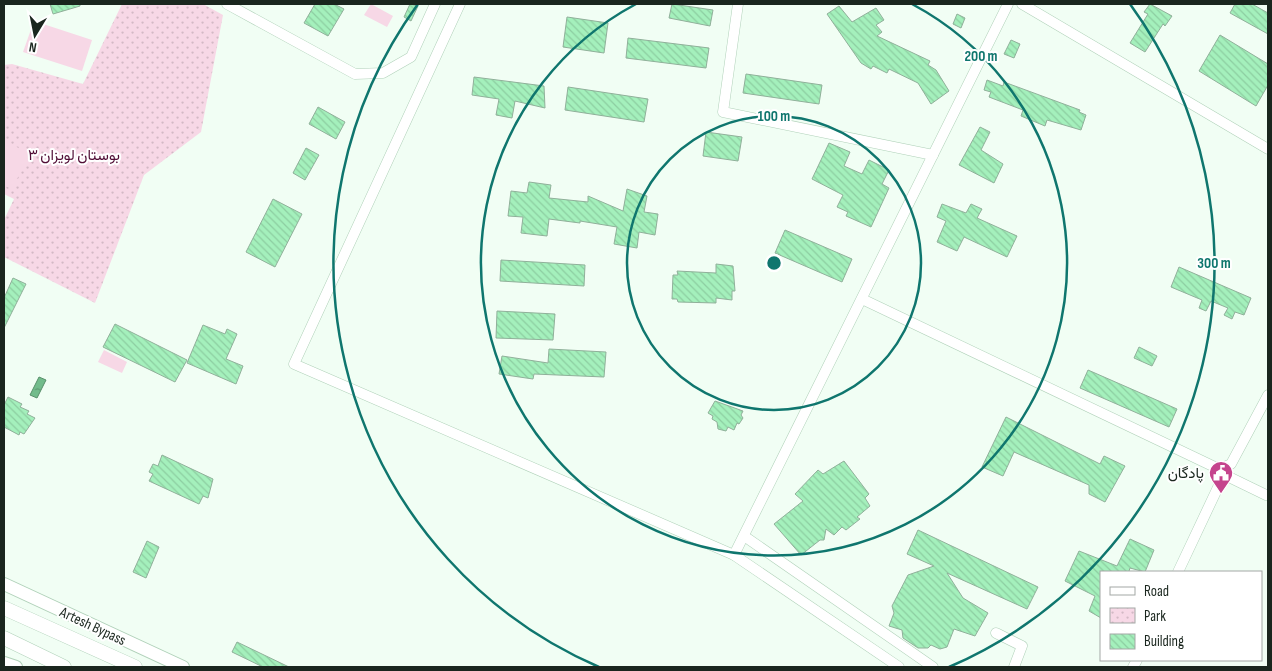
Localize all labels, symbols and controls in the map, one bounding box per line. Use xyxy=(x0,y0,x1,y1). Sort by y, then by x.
north arrow xyxy=(10,10,60,60)
text: N xyxy=(28,38,38,56)
text: 200 m xyxy=(964,47,998,66)
text: 100 m xyxy=(758,107,790,126)
park label: بوستان لویزان ۳ xyxy=(28,146,120,165)
centre of rings xyxy=(765,254,783,272)
text: 300 m xyxy=(1197,254,1231,273)
public building icon: پادگان xyxy=(1208,460,1234,494)
place label: پادگان xyxy=(1168,464,1204,483)
legend xyxy=(1100,571,1262,661)
text: Road xyxy=(1144,582,1169,601)
street label: Artesh Bypass xyxy=(56,602,129,650)
text: Park xyxy=(1144,607,1166,626)
text: Building xyxy=(1144,632,1184,651)

